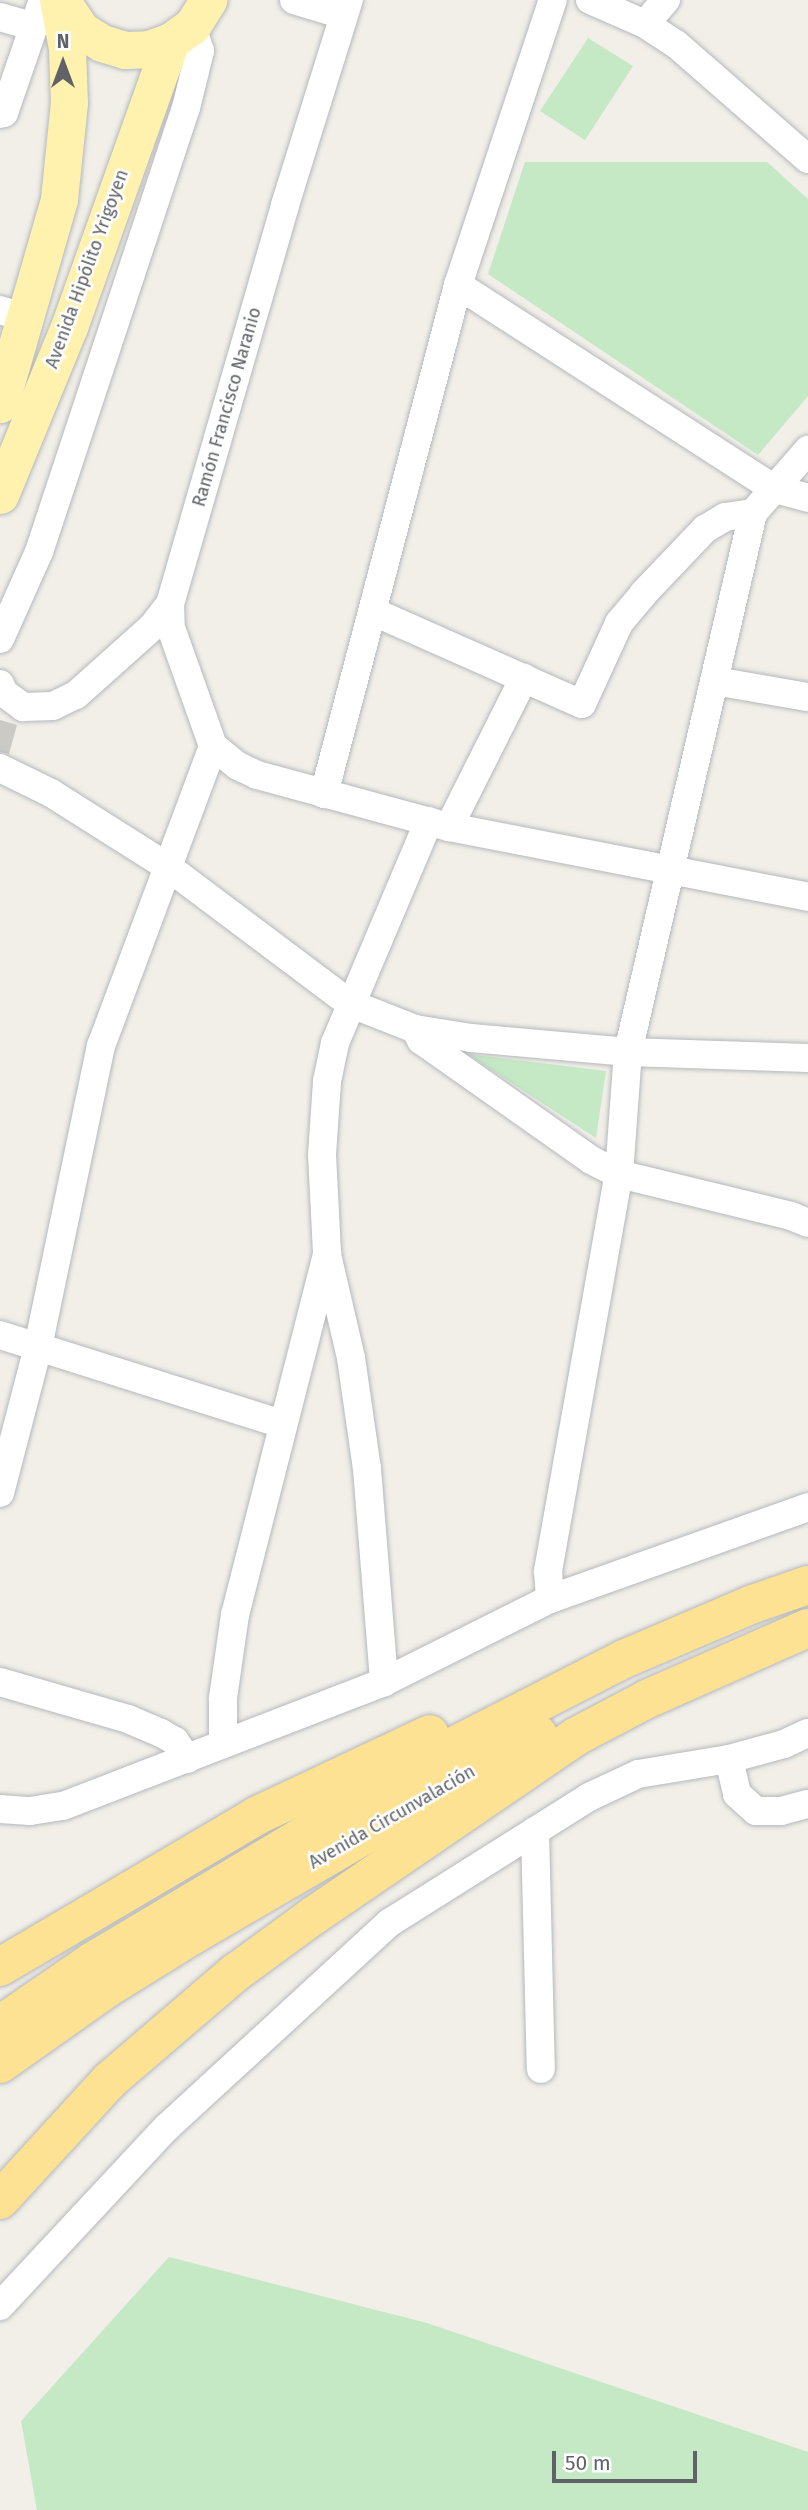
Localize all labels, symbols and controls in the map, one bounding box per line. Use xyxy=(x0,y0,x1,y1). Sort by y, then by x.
north arrow xyxy=(28,28,98,98)
text: N xyxy=(57,30,69,53)
street label: Avenida Hipólito Yrigoyen xyxy=(41,167,133,371)
street label: Ramón Francisco Naranio xyxy=(188,305,266,509)
street label: Avenida Circunvalación xyxy=(305,1760,479,1874)
scale bar xyxy=(556,2436,701,2480)
text: 50 m xyxy=(565,2450,611,2476)

